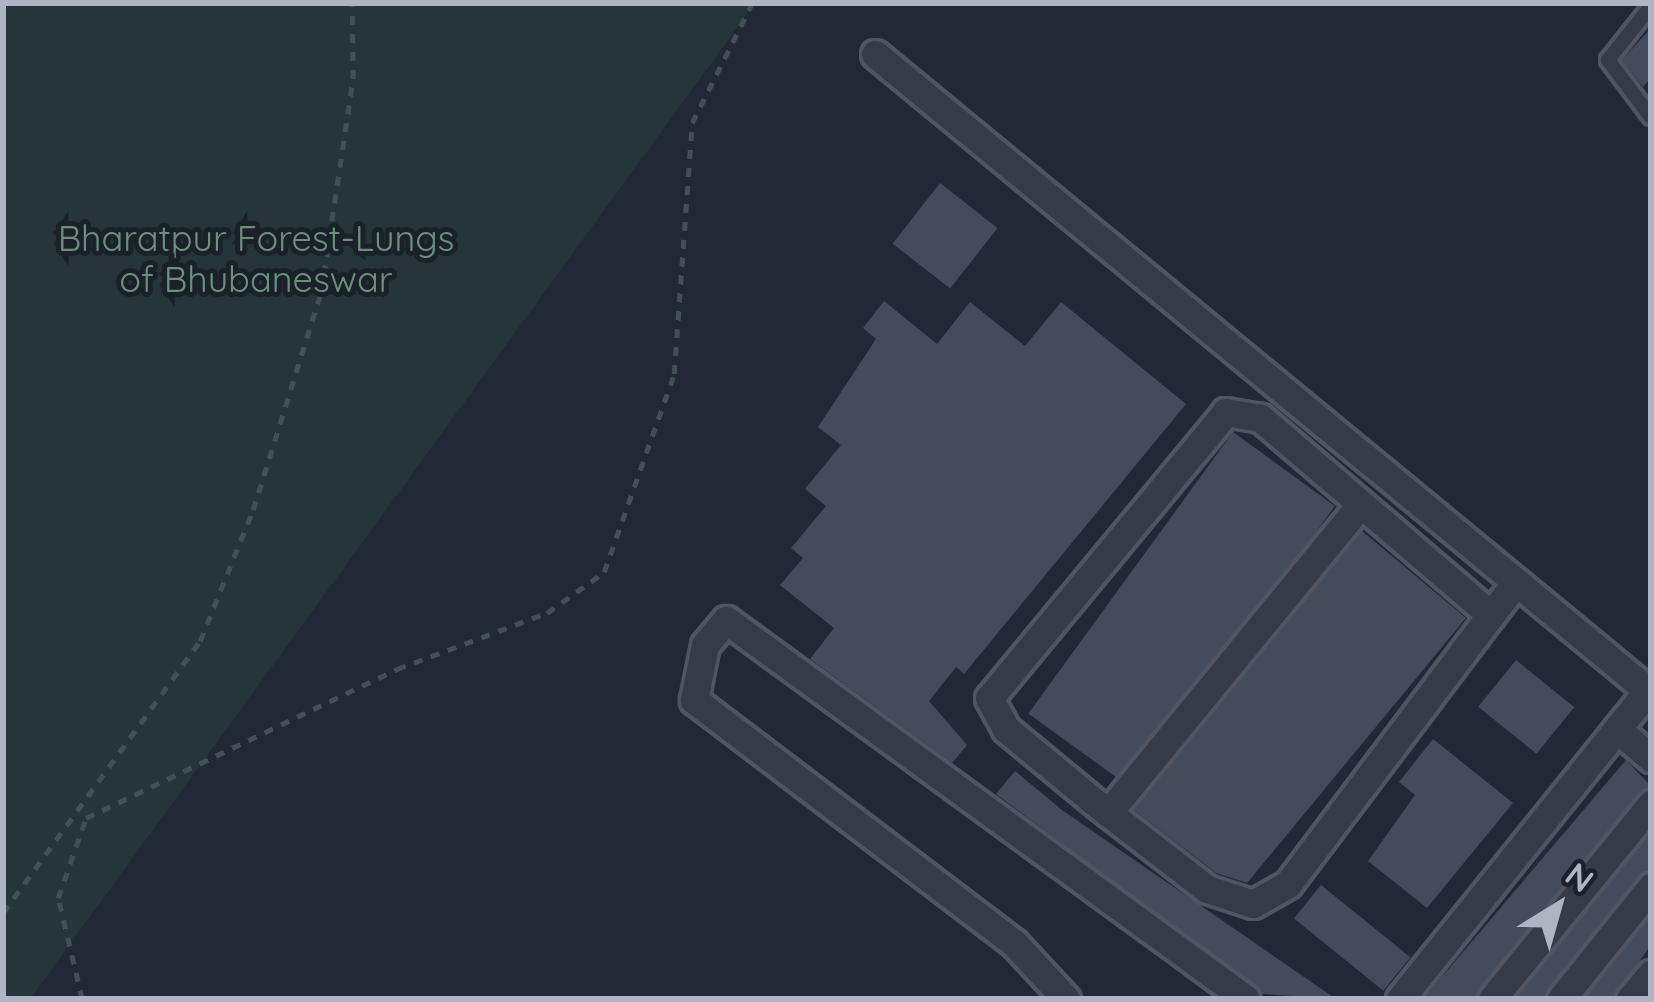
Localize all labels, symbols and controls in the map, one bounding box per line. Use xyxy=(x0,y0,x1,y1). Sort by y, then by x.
park label: Bharatpur Forest-Lungs of Bhubaneswar xyxy=(58,215,454,300)
north arrow xyxy=(1498,846,1618,966)
text: N xyxy=(1558,853,1602,901)

